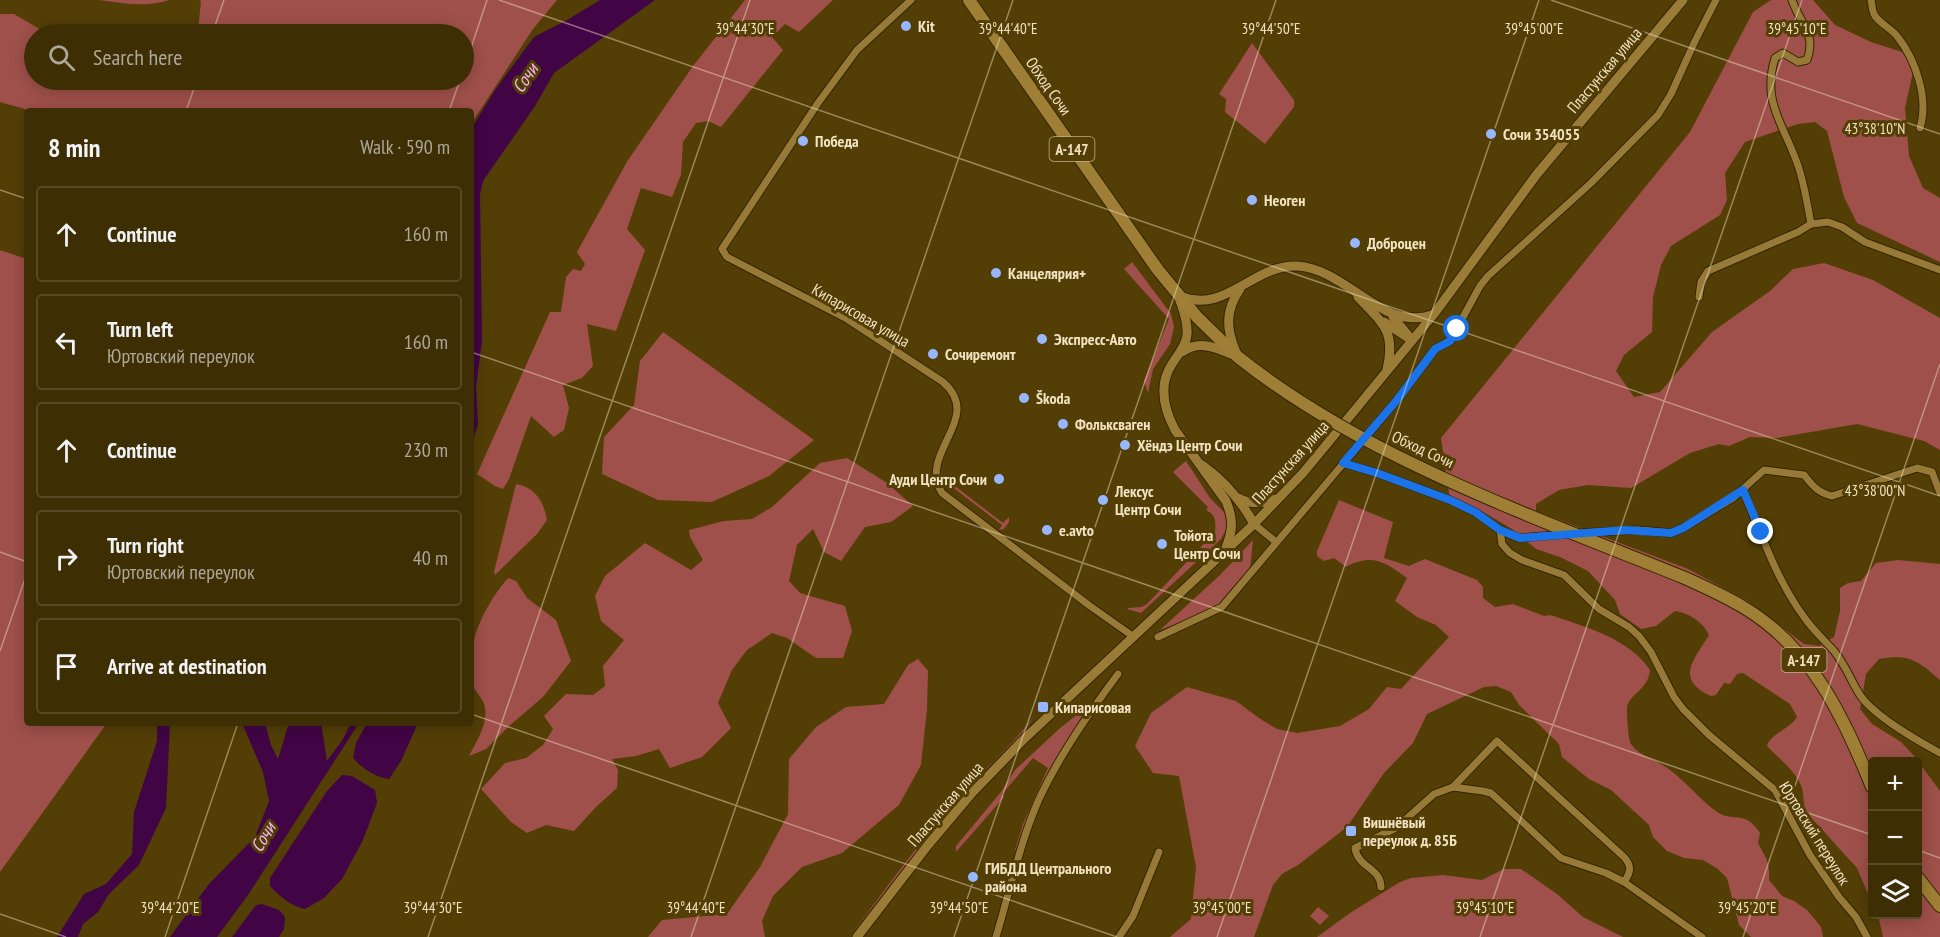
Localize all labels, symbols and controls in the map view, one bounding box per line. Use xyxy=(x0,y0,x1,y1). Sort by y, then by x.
place label: Kit xyxy=(918,16,935,36)
text: 39°44'30"E xyxy=(715,19,775,38)
marker: Kit xyxy=(899,19,913,33)
text: 39°44'40"E xyxy=(978,19,1038,38)
text: 39°44'50"E xyxy=(1241,19,1301,38)
text: 39°45'00"E xyxy=(1504,19,1564,38)
text: 39°45'10"E xyxy=(1767,19,1827,38)
street label: Пластунская улица xyxy=(1562,23,1646,117)
search box xyxy=(24,24,474,90)
icon: search xyxy=(45,41,78,74)
text: Search here xyxy=(93,43,182,71)
street label: Обход Сочи xyxy=(1022,53,1076,119)
water label: Сочи xyxy=(507,57,544,97)
text: 43°38'10"N xyxy=(1845,119,1905,138)
place label: Сочи 354055 xyxy=(1503,124,1580,144)
marker: Сочи 354055 xyxy=(1484,127,1498,141)
text: 8 min xyxy=(48,131,101,164)
place label: Победа xyxy=(815,131,859,151)
text: Walk · 590 m xyxy=(360,134,450,160)
marker: Победа xyxy=(796,134,810,148)
road number: А-147 xyxy=(1050,137,1094,161)
place label: Неоген xyxy=(1264,190,1305,210)
marker: Неоген xyxy=(1245,193,1259,207)
icon: ahead xyxy=(50,218,83,251)
text: Continue xyxy=(107,220,177,248)
text: 160 m xyxy=(404,221,448,247)
place label: Доброцен xyxy=(1367,233,1426,253)
marker: Доброцен xyxy=(1348,236,1362,250)
place label: Канцелярия+ xyxy=(1008,263,1086,283)
marker: Канцелярия+ xyxy=(989,266,1003,280)
street label: Кипарисовая улица xyxy=(809,279,913,351)
text: Turn left xyxy=(107,315,173,343)
route start xyxy=(1443,315,1469,341)
icon: left xyxy=(50,326,83,359)
text: 160 m xyxy=(404,329,448,355)
place label: Экспресс-Авто xyxy=(1054,329,1137,349)
marker: Экспресс-Авто xyxy=(1035,332,1049,346)
text: Юртовский переулок xyxy=(107,343,255,369)
place label: Сочиремонт xyxy=(945,344,1016,364)
marker: Сочиремонт xyxy=(926,347,940,361)
place label: Škoda xyxy=(1036,388,1071,408)
marker: Škoda xyxy=(1017,391,1031,405)
place label: Фольксваген xyxy=(1075,414,1150,434)
street label: Пластунская улица xyxy=(1247,416,1333,508)
marker: Фольксваген xyxy=(1056,417,1070,431)
street label: Обход Сочи xyxy=(1389,426,1457,472)
icon: ahead xyxy=(50,434,83,467)
place label: Хёндэ Центр Сочи xyxy=(1137,435,1242,455)
text: Continue xyxy=(107,436,177,464)
text: 230 m xyxy=(404,437,448,463)
marker: Хёндэ Центр Сочи xyxy=(1118,438,1132,452)
place label: Ауди Центр Сочи xyxy=(888,469,987,489)
marker: Ауди Центр Сочи xyxy=(992,472,1006,486)
place label: Лексус Центр Сочи xyxy=(1114,481,1181,519)
text: 43°38'00"N xyxy=(1845,481,1905,500)
marker: Лексус Центр Сочи xyxy=(1096,493,1110,507)
route end xyxy=(1747,518,1773,544)
place label: e.avto xyxy=(1059,520,1094,540)
marker: e.avto xyxy=(1040,523,1054,537)
place label: Тойота Центр Сочи xyxy=(1174,525,1240,563)
text: Turn right xyxy=(107,531,184,559)
marker: Тойота Центр Сочи xyxy=(1155,537,1169,551)
icon: right xyxy=(50,542,83,575)
text: 40 m xyxy=(413,545,448,571)
text: Юртовский переулок xyxy=(107,559,255,585)
road number: А-147 xyxy=(1782,648,1826,672)
icon: arrive xyxy=(50,650,83,683)
text: Arrive at destination xyxy=(107,652,267,680)
place label: Кипарисовая xyxy=(1055,697,1131,717)
marker: Кипарисовая xyxy=(1036,700,1050,714)
map controls xyxy=(1868,757,1922,919)
button: + xyxy=(1868,757,1922,811)
street label: Пластунская улица xyxy=(903,758,987,850)
street label: Юртовский переулок xyxy=(1775,778,1855,889)
button: − xyxy=(1868,811,1922,865)
place label: Вишнёвый переулок д. 85Б xyxy=(1363,812,1457,850)
water label: Сочи xyxy=(245,816,282,856)
marker: Вишнёвый переулок д. 85Б xyxy=(1344,824,1358,838)
place label: ГИБДД Центрального района xyxy=(985,858,1111,896)
button: layers xyxy=(1868,865,1922,919)
marker: ГИБДД Центрального района xyxy=(966,870,980,884)
text: 39°44'20"E xyxy=(140,898,200,917)
text: 39°44'30"E xyxy=(403,898,463,917)
text: 39°44'40"E xyxy=(666,898,726,917)
text: 39°44'50"E xyxy=(929,898,989,917)
text: 39°45'00"E xyxy=(1192,898,1252,917)
text: 39°45'10"E xyxy=(1455,898,1515,917)
text: 39°45'20"E xyxy=(1717,898,1777,917)

